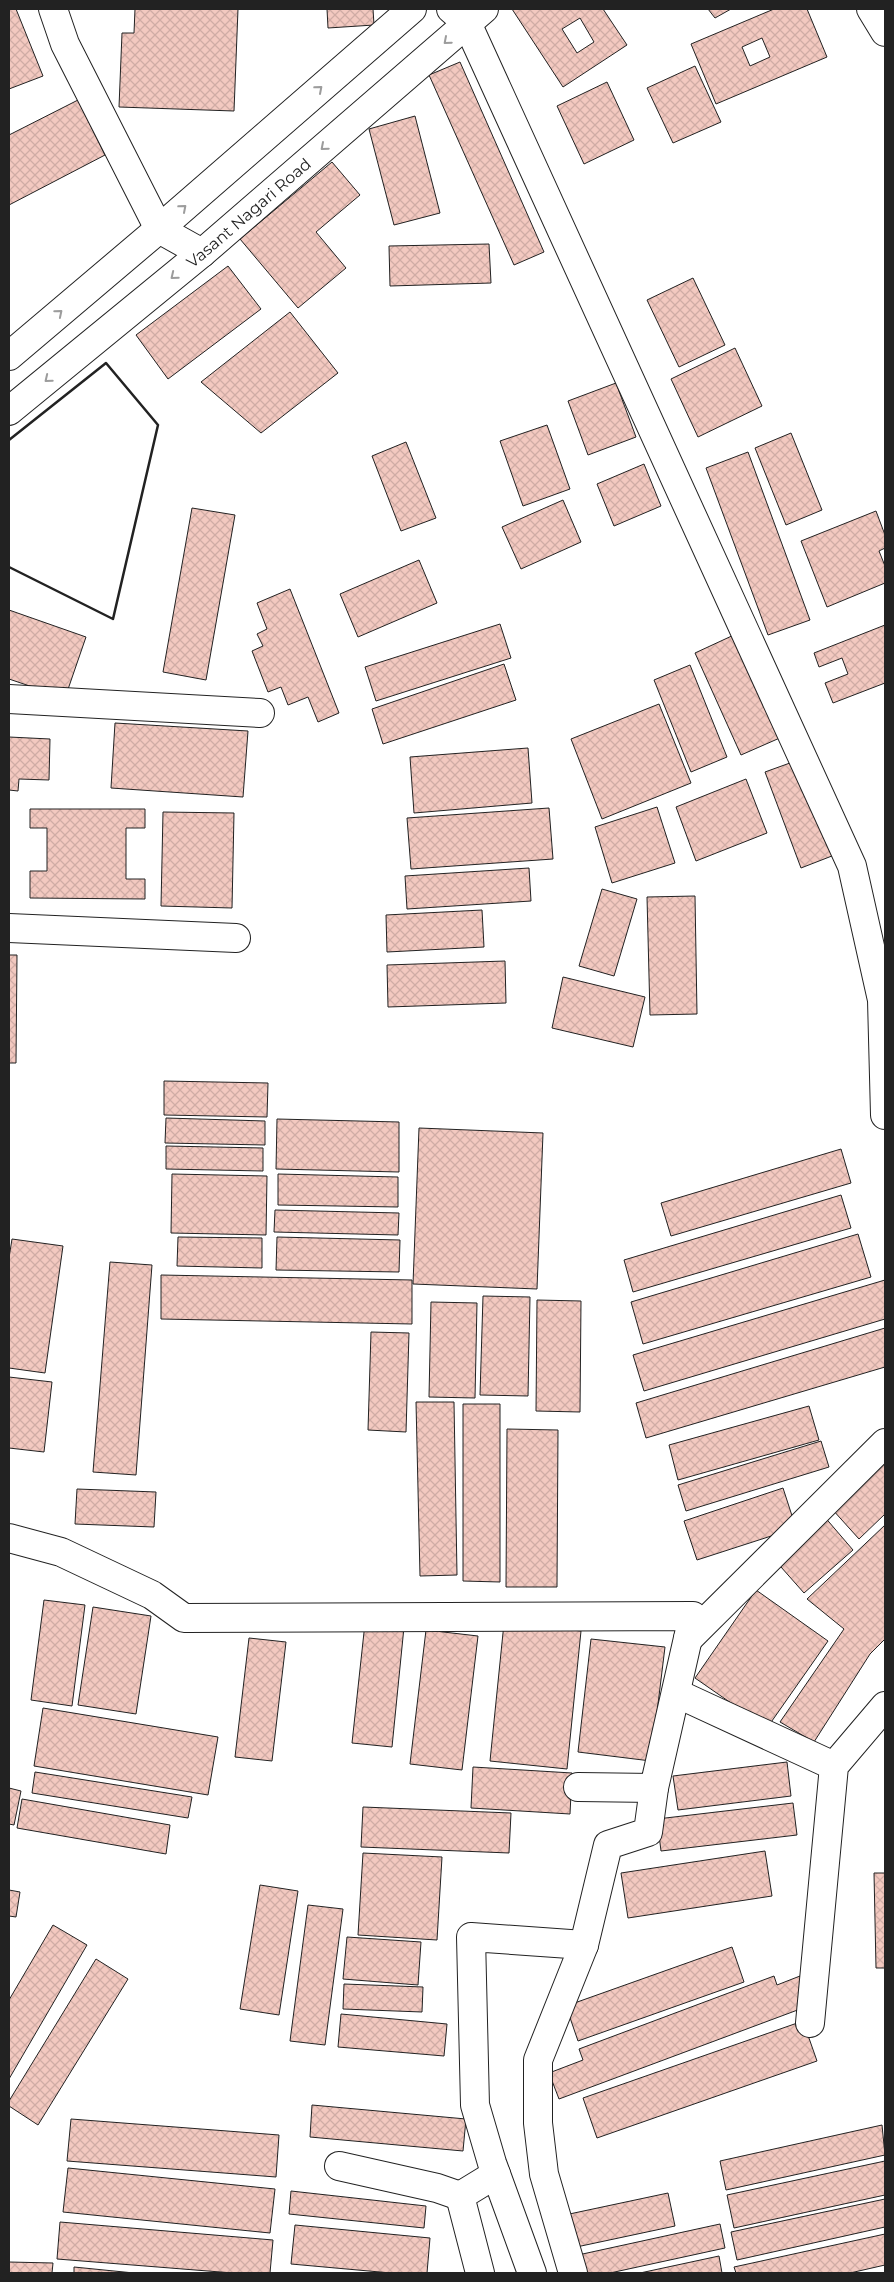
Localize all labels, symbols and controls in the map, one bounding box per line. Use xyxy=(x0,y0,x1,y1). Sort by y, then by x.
one-way arrow xyxy=(443,35,452,44)
one-way arrow xyxy=(313,87,322,95)
one-way arrow xyxy=(321,141,330,150)
street label: Vasant Nagari Road xyxy=(183,154,315,272)
one-way arrow xyxy=(178,204,187,213)
one-way arrow xyxy=(171,270,180,278)
one-way arrow xyxy=(54,310,63,319)
one-way arrow xyxy=(45,373,54,381)

